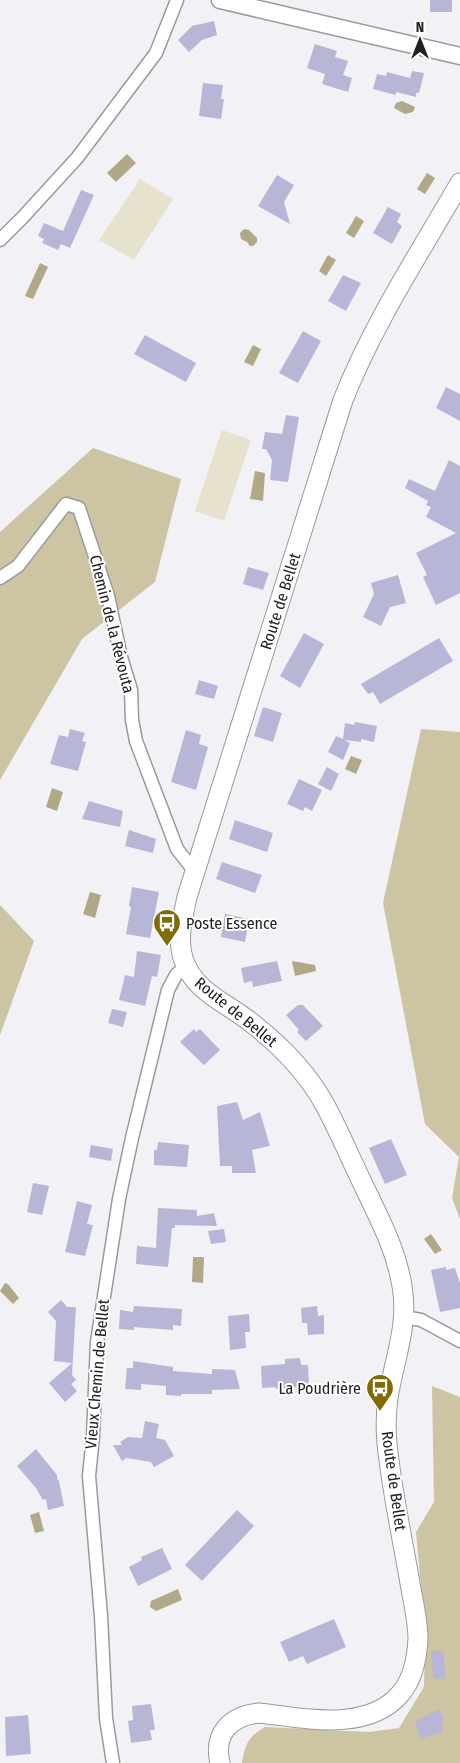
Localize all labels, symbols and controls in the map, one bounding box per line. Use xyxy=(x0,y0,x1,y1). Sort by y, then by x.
north arrow xyxy=(395,15,445,65)
text: N xyxy=(416,19,424,36)
street label: Route de Bellet xyxy=(256,550,304,652)
street label: Chemin de la Révouta xyxy=(86,553,138,695)
bus stop icon: Poste Essence xyxy=(152,908,182,947)
place label: Poste Essence xyxy=(186,914,278,933)
street label: Route de Bellet xyxy=(191,973,282,1051)
street label: Vieux Chemin de Bellet xyxy=(81,1297,113,1450)
bus stop icon: La Poudrière xyxy=(365,1373,395,1412)
place label: La Poudrière xyxy=(279,1379,361,1398)
street label: Route de Bellet xyxy=(378,1430,410,1533)

